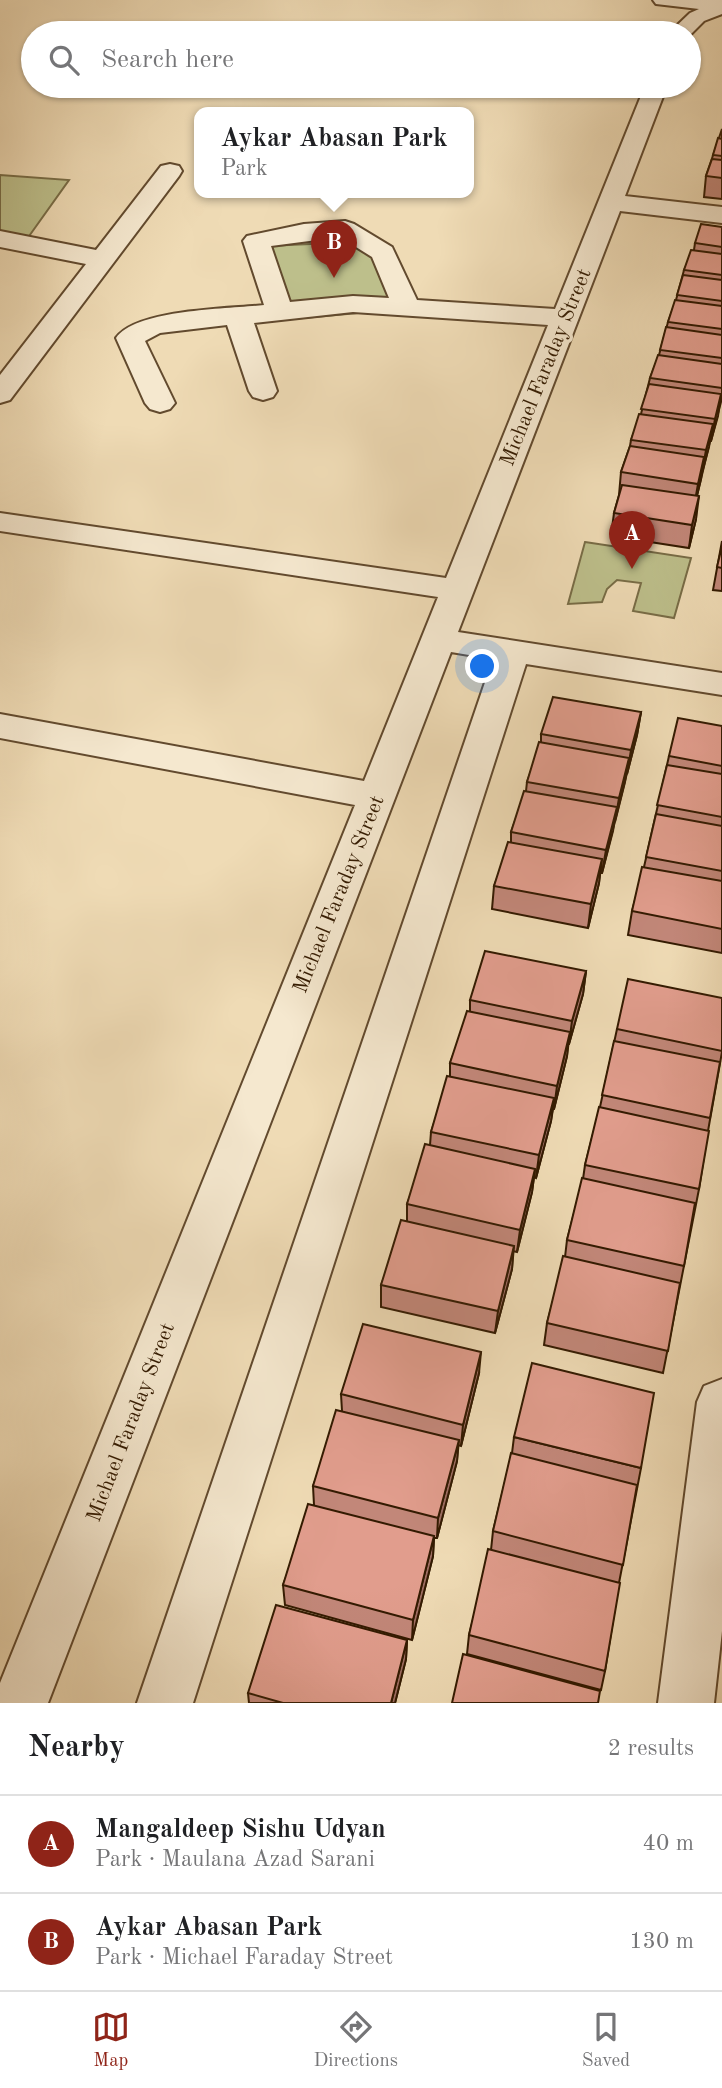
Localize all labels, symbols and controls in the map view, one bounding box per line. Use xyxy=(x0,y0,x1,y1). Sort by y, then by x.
search box xyxy=(21,21,701,98)
icon: search xyxy=(45,41,83,79)
text: Search here xyxy=(101,47,234,73)
popup xyxy=(194,107,474,198)
text: Aykar Abasan Park xyxy=(220,126,448,152)
text: Park xyxy=(220,157,268,180)
pin: B xyxy=(311,220,357,278)
street label: Michael Faraday Street xyxy=(497,266,596,469)
pin: A xyxy=(609,511,655,569)
your location xyxy=(465,649,499,683)
street label: Michael Faraday Street xyxy=(290,793,389,996)
street label: Michael Faraday Street xyxy=(84,1320,179,1525)
text: Nearby xyxy=(28,1733,125,1763)
text: 2 results xyxy=(608,1737,694,1760)
text: Mangaldeep Sishu Udyan xyxy=(95,1817,386,1843)
text: A xyxy=(42,1832,60,1855)
text: 40 m xyxy=(643,1832,694,1855)
text: Park · Maulana Azad Sarani xyxy=(95,1848,375,1871)
text: Aykar Abasan Park xyxy=(95,1915,322,1941)
text: B xyxy=(43,1930,59,1953)
text: 130 m xyxy=(629,1930,694,1953)
text: Park · Michael Faraday Street xyxy=(95,1946,393,1969)
tab: Map xyxy=(92,2008,130,2073)
tab: Directions xyxy=(314,2008,398,2073)
tab: Saved xyxy=(582,2008,630,2073)

